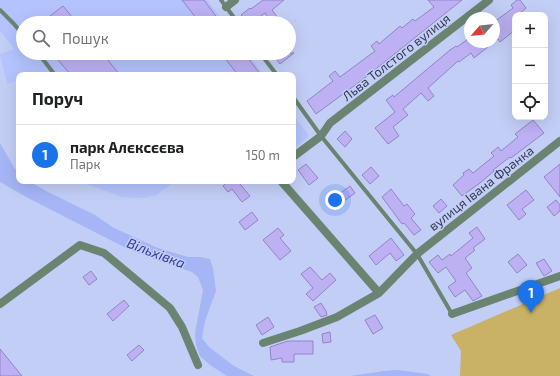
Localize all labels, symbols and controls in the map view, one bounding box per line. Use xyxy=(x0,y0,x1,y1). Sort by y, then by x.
street label: Льва Толстого вулиця xyxy=(339,10,453,104)
north arrow xyxy=(464,12,500,48)
map controls xyxy=(512,12,548,120)
button: + xyxy=(512,12,548,48)
search box xyxy=(16,16,296,60)
icon: search xyxy=(30,27,52,49)
text: Пошук xyxy=(62,29,109,47)
button: − xyxy=(512,48,548,84)
button: locate xyxy=(512,84,548,120)
text: Поруч xyxy=(32,88,83,108)
text: парк Алєксєєва xyxy=(70,138,184,156)
street label: вулиця Івана Франка xyxy=(425,142,537,234)
text: 1 xyxy=(42,147,48,163)
text: 150 m xyxy=(246,147,280,163)
text: Парк xyxy=(70,156,100,172)
your location xyxy=(325,190,345,210)
water label: Вільхівка xyxy=(125,234,188,271)
pin: 1 xyxy=(518,280,544,313)

